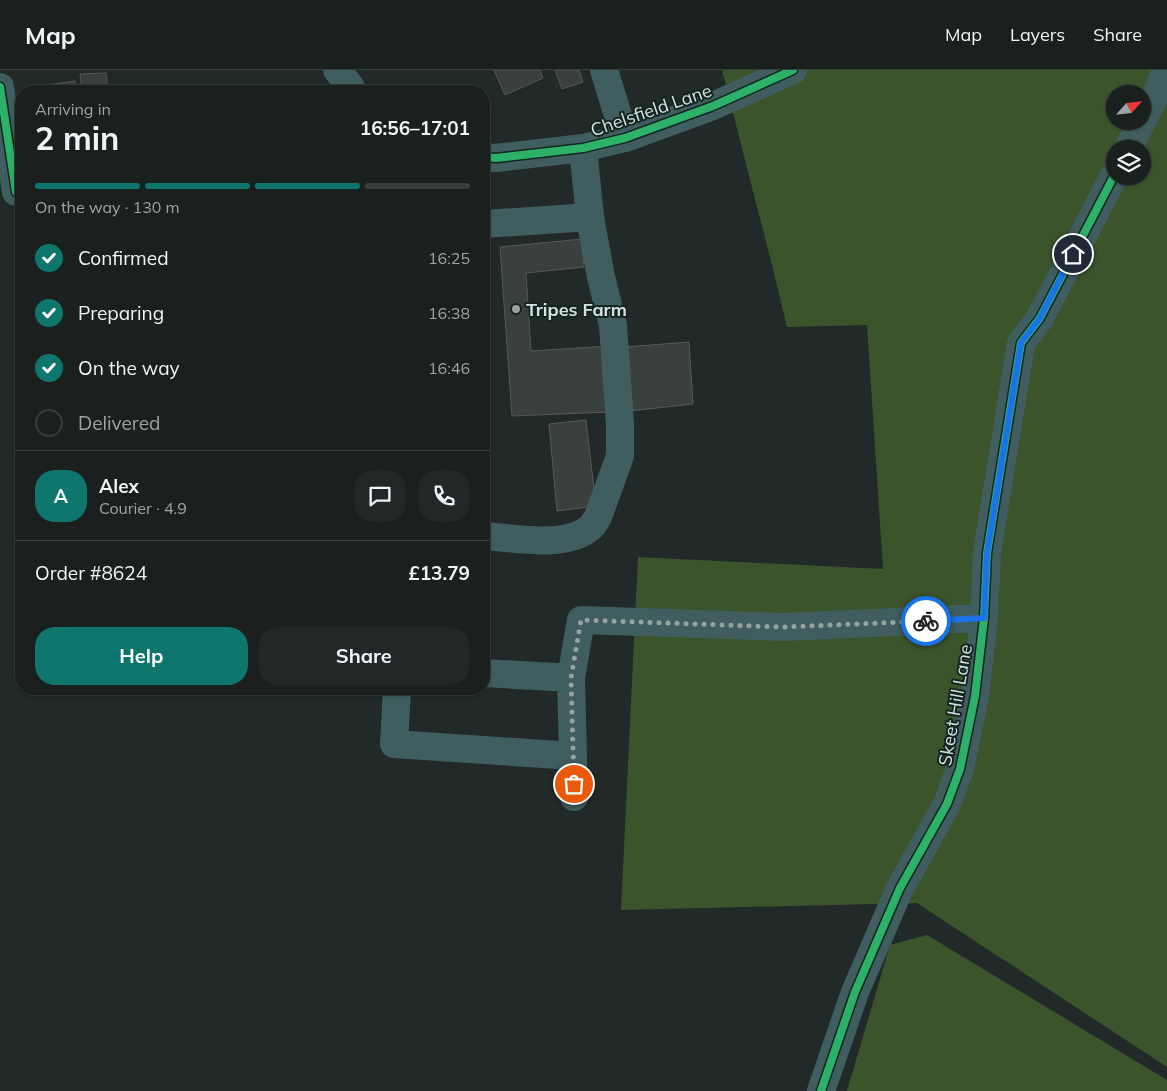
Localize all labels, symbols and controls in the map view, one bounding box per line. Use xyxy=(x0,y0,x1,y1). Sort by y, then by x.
text: Map xyxy=(25,20,76,50)
text: Map xyxy=(945,23,982,46)
text: Layers xyxy=(1010,23,1065,46)
text: Share xyxy=(1093,23,1142,46)
street label: Chelsfield Lane xyxy=(587,78,715,142)
north arrow xyxy=(1106,85,1151,130)
map controls xyxy=(1106,85,1151,185)
text: Arriving in xyxy=(35,99,111,119)
text: 16:56–17:01 xyxy=(360,116,470,140)
text: 2 min xyxy=(35,118,119,158)
button: layers xyxy=(1106,140,1151,185)
text: On the way · 130 m xyxy=(35,197,180,217)
pin xyxy=(1052,233,1094,275)
icon: home xyxy=(1059,240,1087,268)
icon: check xyxy=(35,244,63,272)
text: Confirmed xyxy=(78,246,169,270)
text: 16:25 xyxy=(428,248,470,268)
place label: Tripes Farm xyxy=(526,298,627,321)
icon: check xyxy=(35,299,63,327)
text: Preparing xyxy=(78,301,164,325)
text: 16:38 xyxy=(428,303,470,323)
marker: Tripes Farm xyxy=(510,303,522,315)
icon: check xyxy=(35,354,63,382)
text: On the way xyxy=(78,356,180,380)
text: 16:46 xyxy=(428,358,470,378)
text: Delivered xyxy=(78,411,160,435)
button: chat xyxy=(354,470,406,522)
button: phone xyxy=(418,470,470,522)
text: Alex xyxy=(99,474,139,498)
text: A xyxy=(54,484,68,508)
text: Courier · 4.9 xyxy=(99,498,187,518)
text: Order #8624 xyxy=(35,561,147,585)
text: £13.79 xyxy=(408,561,470,585)
courier xyxy=(901,596,951,646)
icon: bike xyxy=(912,607,940,635)
button: Help xyxy=(35,627,248,685)
button: Share xyxy=(258,627,470,685)
street label: Skeet Hill Lane xyxy=(933,642,977,768)
pin xyxy=(553,763,595,805)
icon: bag xyxy=(560,770,588,798)

